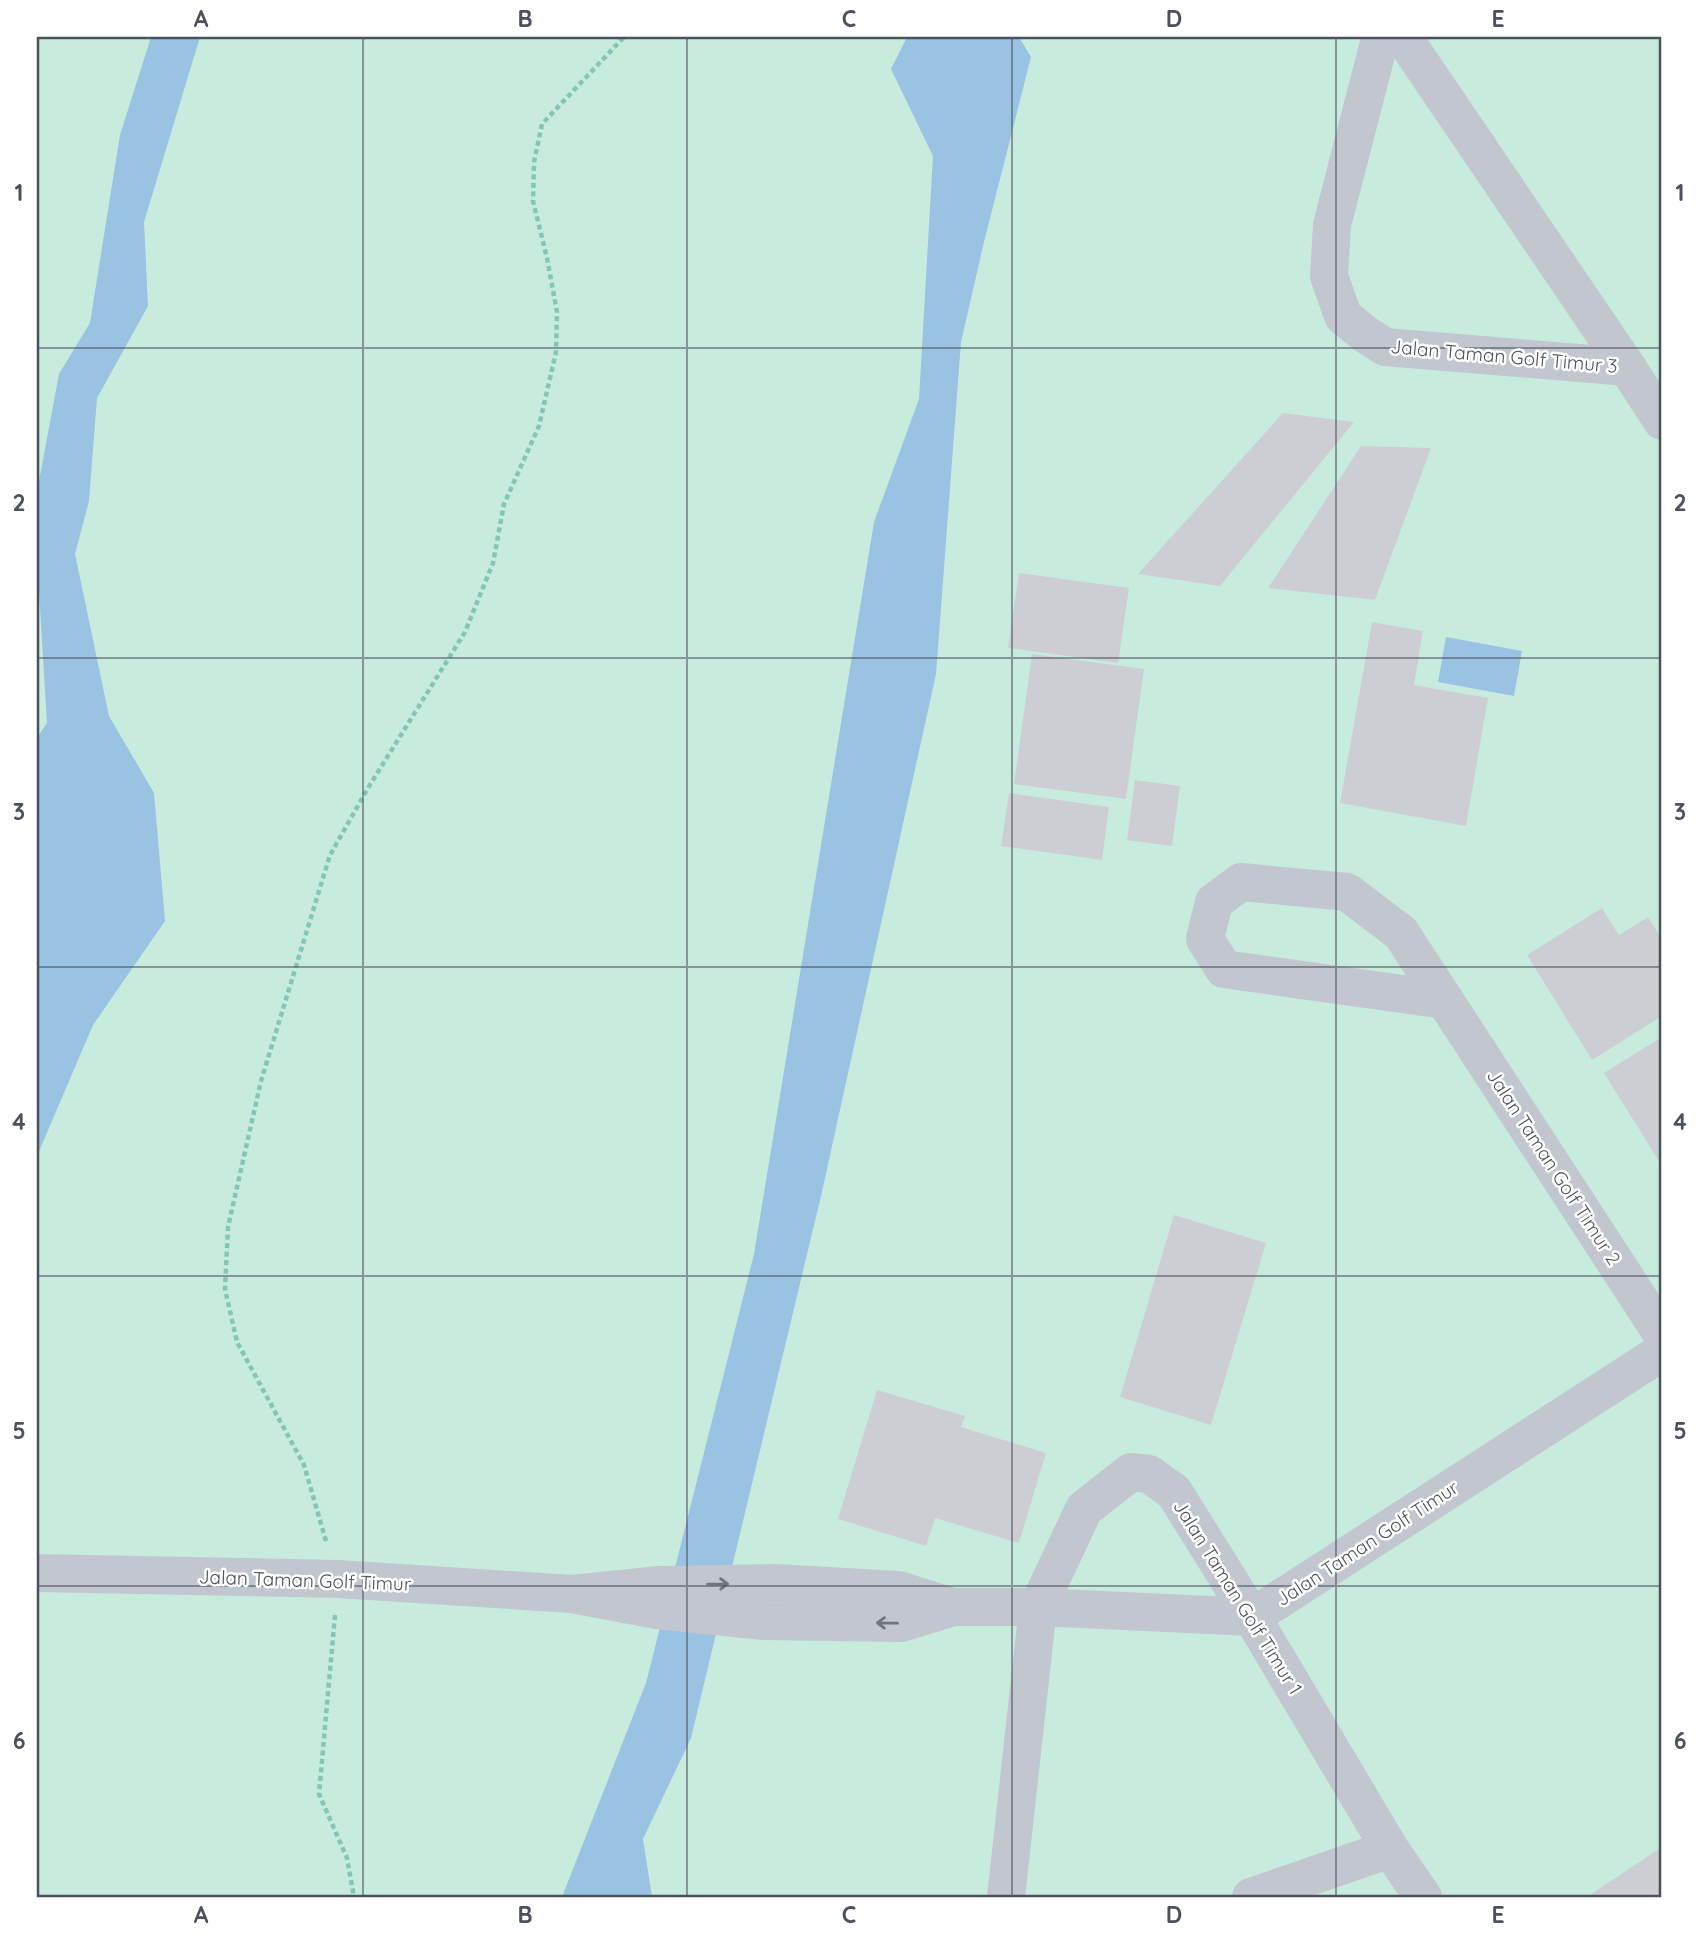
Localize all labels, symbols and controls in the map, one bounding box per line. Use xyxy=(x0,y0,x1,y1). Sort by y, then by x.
text: A xyxy=(194,4,209,33)
text: B xyxy=(517,4,533,33)
text: C xyxy=(842,4,856,33)
text: D xyxy=(1166,4,1182,33)
text: E xyxy=(1491,4,1505,33)
text: 1 xyxy=(15,178,23,207)
text: 1 xyxy=(1676,178,1684,207)
street label: Jalan Taman Golf Timur 3 xyxy=(1390,334,1618,378)
text: 2 xyxy=(12,488,26,517)
text: 2 xyxy=(1673,488,1687,517)
text: 3 xyxy=(13,797,25,826)
text: 3 xyxy=(1674,797,1686,826)
street label: Jalan Taman Golf Timur 2 xyxy=(1482,1065,1626,1269)
text: 4 xyxy=(12,1107,26,1136)
text: 4 xyxy=(1673,1107,1687,1136)
text: 5 xyxy=(12,1416,26,1445)
text: 5 xyxy=(1673,1416,1687,1445)
street label: Jalan Taman Golf Timur xyxy=(1271,1475,1463,1611)
street label: Jalan Taman Golf Timur 1 xyxy=(1168,1495,1308,1699)
street label: Jalan Taman Golf Timur xyxy=(198,1564,412,1596)
one-way arrow xyxy=(706,1577,729,1590)
one-way arrow xyxy=(876,1616,899,1630)
text: 6 xyxy=(13,1726,25,1755)
text: 6 xyxy=(1674,1726,1686,1755)
text: A xyxy=(194,1900,209,1929)
text: B xyxy=(517,1900,533,1929)
text: C xyxy=(842,1900,856,1929)
text: D xyxy=(1166,1900,1182,1929)
text: E xyxy=(1491,1900,1505,1929)

